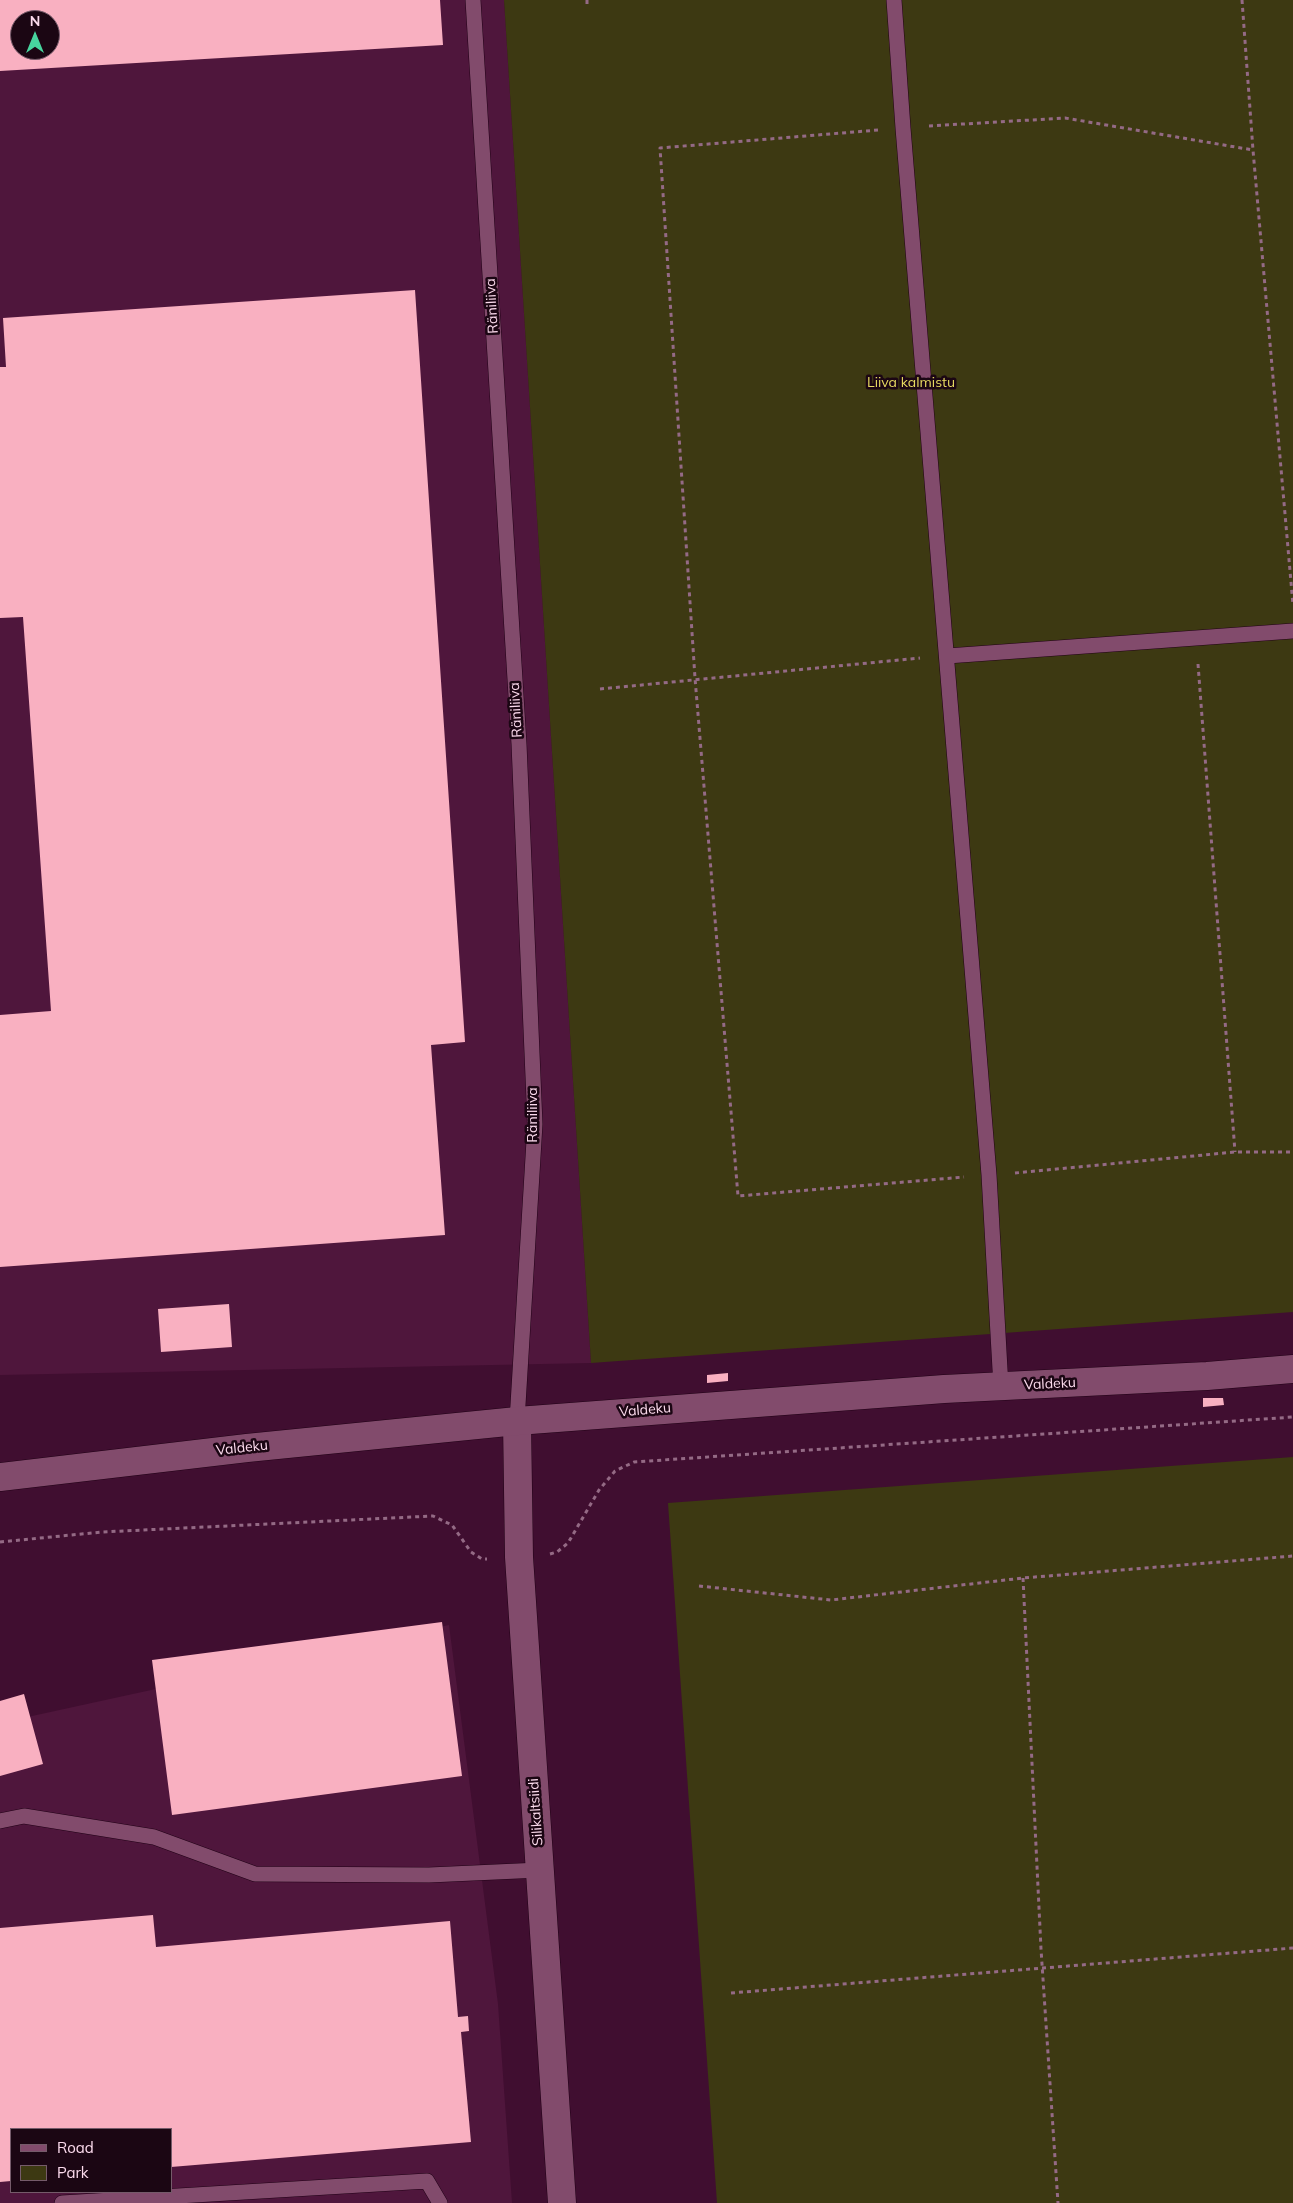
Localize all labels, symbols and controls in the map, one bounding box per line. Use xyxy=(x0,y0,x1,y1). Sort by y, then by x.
north arrow xyxy=(10,10,60,60)
text: N xyxy=(30,12,40,30)
street label: Räniliiva xyxy=(482,278,502,334)
park label: Liiva kalmistu xyxy=(867,375,955,391)
street label: Räniliiva xyxy=(506,682,526,738)
street label: Räniliiva xyxy=(525,1087,541,1143)
street label: Valdeku xyxy=(1024,1374,1076,1394)
street label: Valdeku xyxy=(618,1399,672,1421)
street label: Valdeku xyxy=(215,1437,269,1459)
street label: Silikaltsiidi xyxy=(525,1778,547,1846)
legend xyxy=(10,2128,172,2193)
text: Road xyxy=(57,2138,94,2157)
text: Park xyxy=(57,2163,89,2182)

